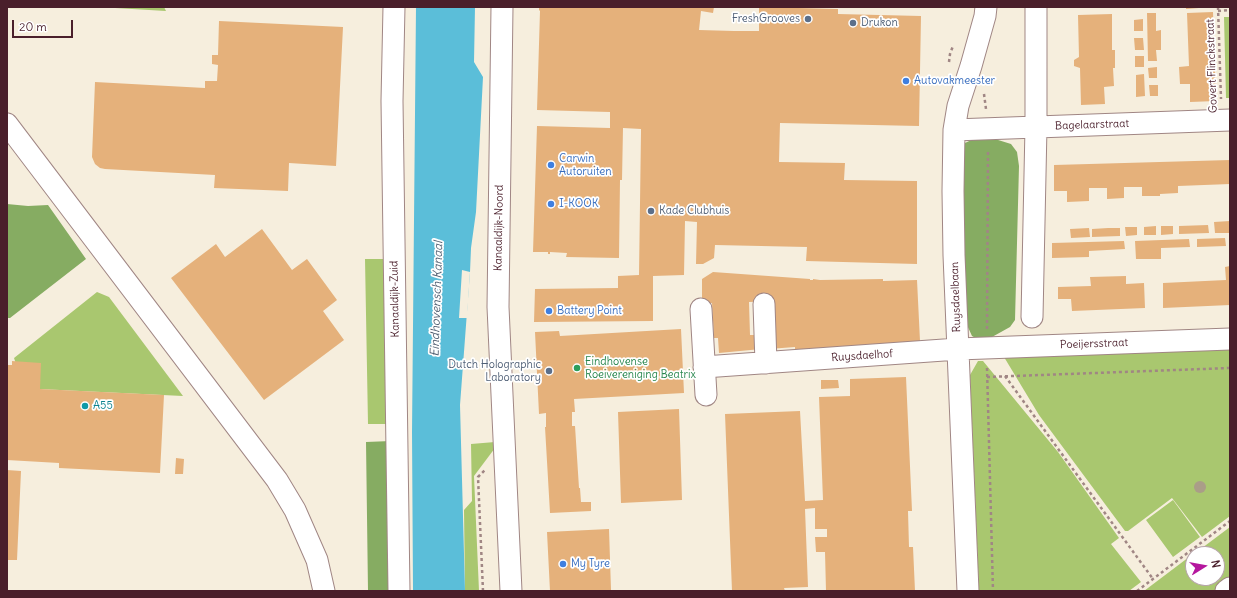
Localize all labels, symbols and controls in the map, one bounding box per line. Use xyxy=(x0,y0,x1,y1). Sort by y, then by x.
scale bar xyxy=(14,12,75,38)
place label: FreshGrooves xyxy=(732,12,800,26)
marker: FreshGrooves xyxy=(803,14,813,24)
place label: Drukon xyxy=(861,16,898,30)
marker: Drukon xyxy=(848,18,858,28)
text: 20 m xyxy=(19,19,47,34)
street label: Govert Flinckstraat xyxy=(1204,19,1220,113)
place label: Autovakmeester xyxy=(914,74,995,88)
marker: Autovakmeester xyxy=(901,76,911,86)
street label: Bagelaarstraat xyxy=(1055,117,1129,133)
place label: Carwin Autoruiten xyxy=(559,152,612,178)
marker: Carwin Autoruiten xyxy=(546,160,556,170)
street label: Kanaaldijk-Noord xyxy=(492,185,506,271)
place label: I-KOOK xyxy=(559,197,599,211)
marker: I-KOOK xyxy=(546,199,556,209)
place label: Kade Clubhuis xyxy=(659,204,729,218)
marker: Kade Clubhuis xyxy=(646,206,656,216)
water label: Eindhovensch Kanaal xyxy=(428,241,446,357)
street label: Kanaaldijk-Zuid xyxy=(388,260,402,338)
street label: Ruysdaelbaan xyxy=(948,261,964,333)
place label: Battery Point xyxy=(557,304,622,318)
marker: Battery Point xyxy=(544,306,554,316)
street label: Poeijersstraat xyxy=(1060,336,1128,352)
street label: Ruysdaelhof xyxy=(831,347,893,365)
place label: Eindhovense Roeivereniging Beatrix xyxy=(585,355,696,381)
place label: Dutch Holographic Laboratory xyxy=(448,358,541,384)
marker: Eindhovense Roeivereniging Beatrix xyxy=(572,363,582,373)
marker: Dutch Holographic Laboratory xyxy=(544,366,554,376)
place label: A55 xyxy=(93,399,113,413)
marker: A55 xyxy=(80,401,90,411)
north arrow xyxy=(1185,546,1225,586)
place label: My Tyre xyxy=(571,557,610,571)
marker: My Tyre xyxy=(558,559,568,569)
text: N xyxy=(1208,559,1223,569)

